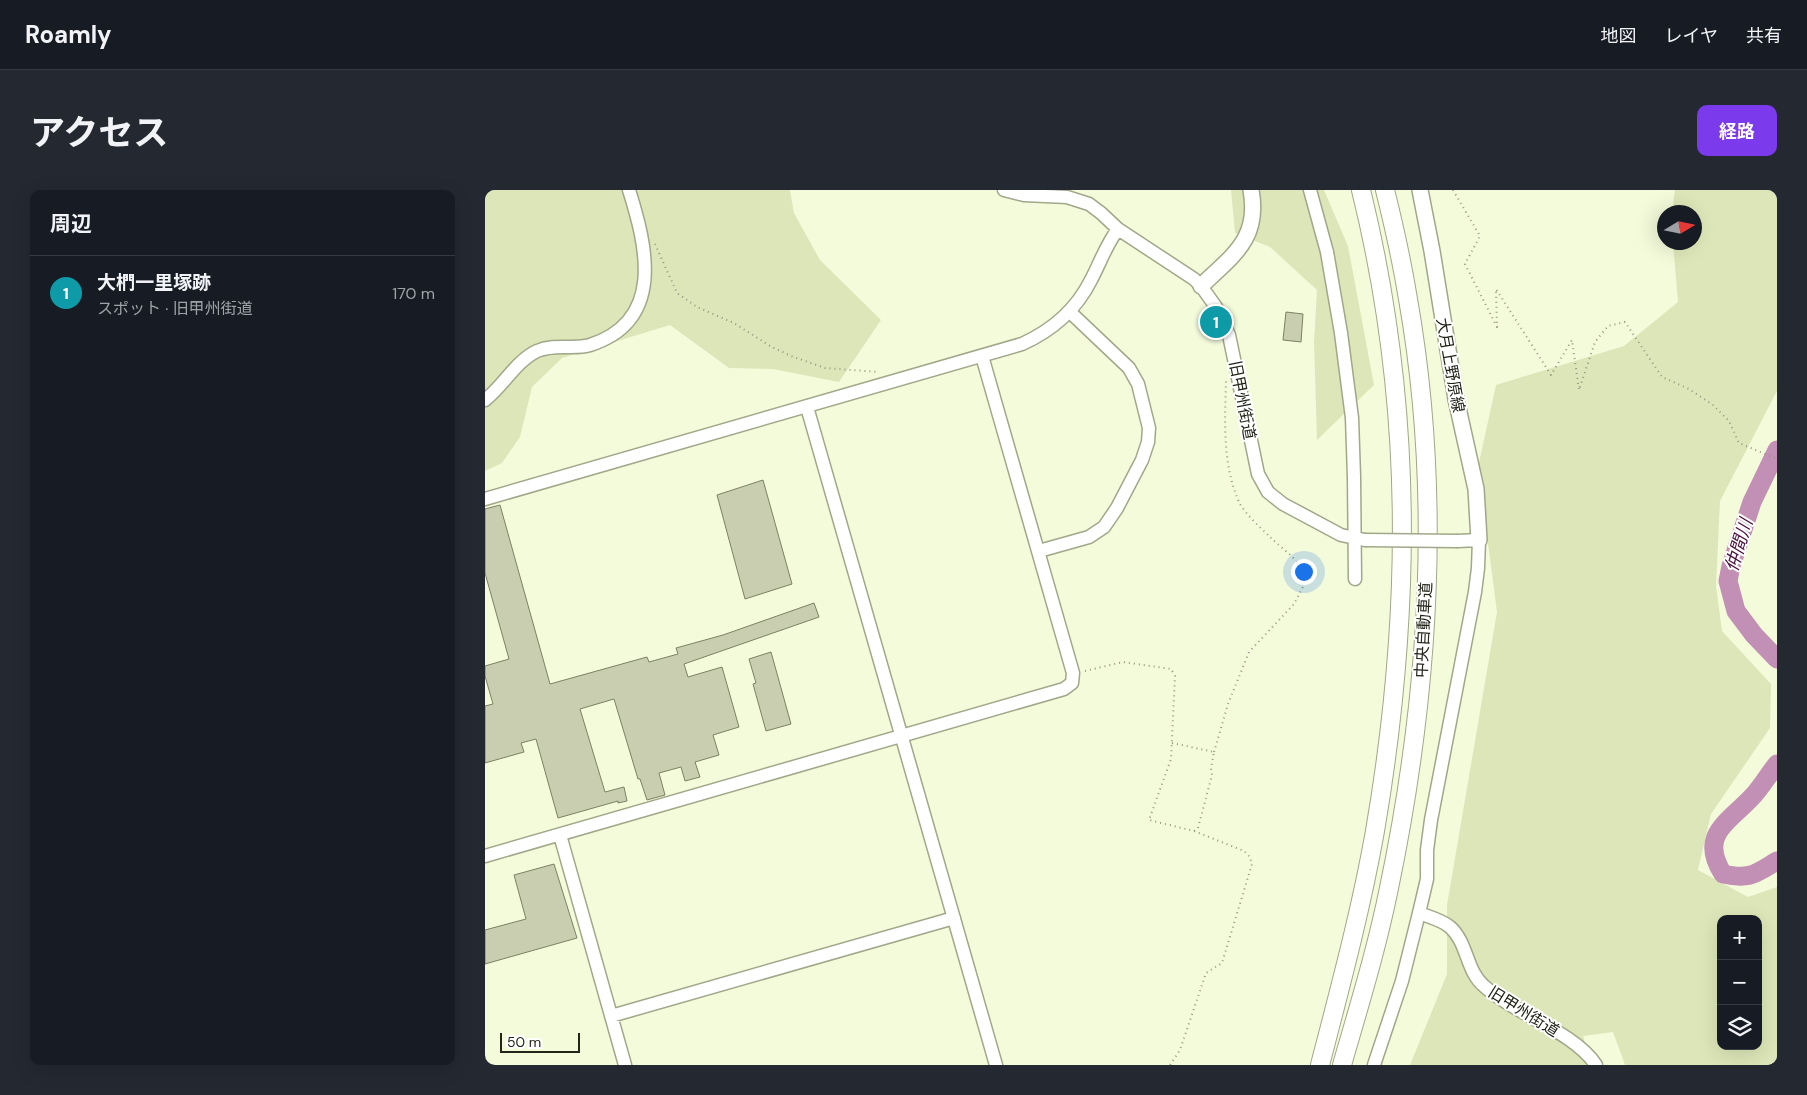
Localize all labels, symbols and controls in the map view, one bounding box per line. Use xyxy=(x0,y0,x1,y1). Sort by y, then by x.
text: Roamly xyxy=(25,19,112,50)
text: 地図 xyxy=(1601,24,1637,48)
text: レイヤ xyxy=(1665,24,1718,48)
text: 共有 xyxy=(1746,24,1782,48)
button: 経路 xyxy=(1697,105,1777,156)
text: アクセス xyxy=(30,110,168,156)
north arrow xyxy=(1657,205,1702,250)
text: 周辺 xyxy=(50,210,92,238)
text: 大椚一里塚跡 xyxy=(97,270,211,295)
text: 1 xyxy=(63,283,69,304)
text: 170 m xyxy=(392,283,435,304)
text: スポット · 旧甲州街道 xyxy=(97,298,253,319)
pin: 1 xyxy=(1200,303,1232,341)
street label: 大月上野原線 xyxy=(1432,316,1469,414)
street label: 旧甲州街道 xyxy=(1225,359,1260,441)
water label: 仲間川 xyxy=(1720,514,1759,574)
your location xyxy=(1291,559,1317,585)
street label: 中央自動車道 xyxy=(1411,582,1436,679)
map controls xyxy=(1717,915,1762,1050)
button: + xyxy=(1717,915,1762,960)
button: − xyxy=(1717,960,1762,1005)
street label: 旧甲州街道 xyxy=(1484,981,1563,1042)
button: layers xyxy=(1717,1005,1762,1050)
scale bar xyxy=(500,1030,580,1053)
text: 50 m xyxy=(507,1033,541,1051)

